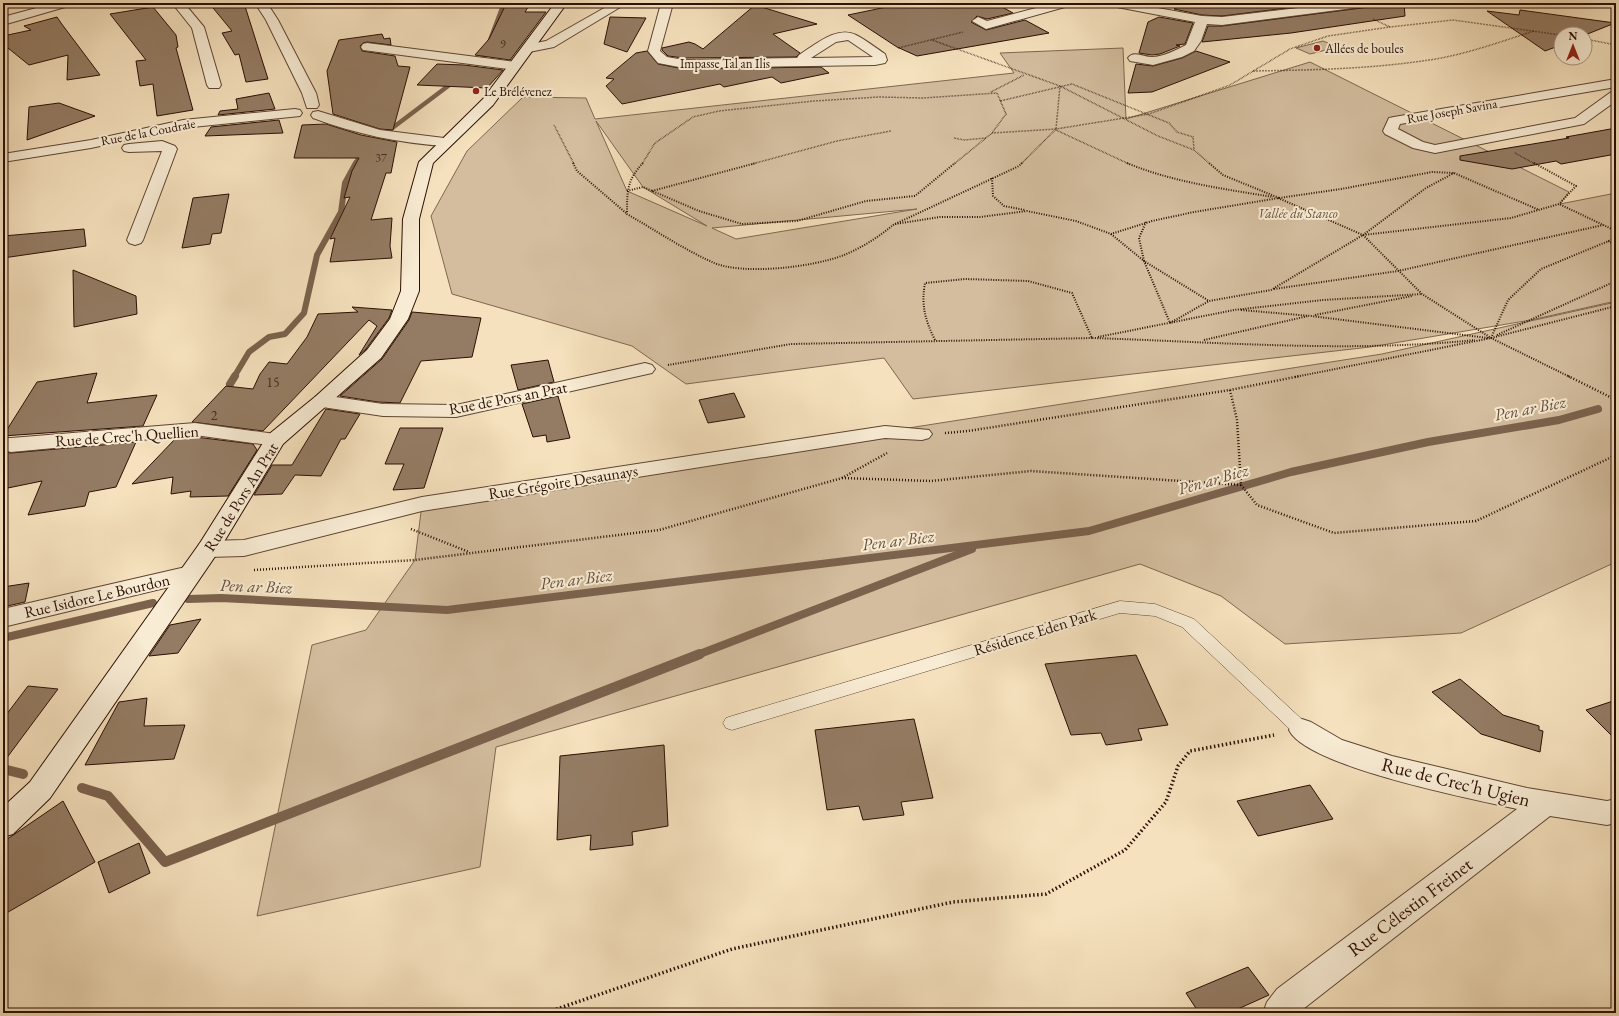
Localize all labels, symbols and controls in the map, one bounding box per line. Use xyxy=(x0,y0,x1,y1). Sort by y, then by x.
north arrow xyxy=(1553,26,1593,66)
text: N xyxy=(1569,29,1578,43)
house number: 9 xyxy=(500,36,506,52)
place label: Allées de boules xyxy=(1324,40,1404,57)
marker: Allées de boules xyxy=(1312,43,1322,53)
street label: Impasse Tal an Ilis xyxy=(680,55,770,72)
place label: Le Brélévenez xyxy=(484,83,552,100)
marker: Le Brélévenez xyxy=(471,86,481,96)
street label: Rue Joseph Savina xyxy=(1405,95,1499,127)
street label: Rue de la Coudraie xyxy=(99,115,197,149)
house number: 37 xyxy=(375,150,387,166)
park label: Vallée du Stanco xyxy=(1258,205,1338,222)
house number: 15 xyxy=(266,373,280,391)
street label: Rue de Pors an Prat xyxy=(447,376,569,420)
water label: Pen ar Biez xyxy=(1492,390,1568,426)
house number: 2 xyxy=(211,406,218,424)
street label: Rue de Crec'h Quellien xyxy=(54,420,200,451)
street label: Rue de Pors An Prat xyxy=(199,439,283,555)
water label: Pen ar Biez xyxy=(1175,458,1251,500)
street label: Rue Grégoire Desaunays xyxy=(487,460,639,504)
water label: Pen ar Biez xyxy=(861,525,936,555)
water label: Pen ar Biez xyxy=(539,564,614,594)
street label: Rue Isidore Le Bourdon xyxy=(22,569,172,623)
water label: Pen ar Biez xyxy=(219,574,293,598)
street label: Résidence Eden Park xyxy=(971,603,1099,661)
street label: Rue de Crec'h Ugien xyxy=(1379,751,1533,813)
street label: Rue Célestin Freinet xyxy=(1343,852,1477,962)

